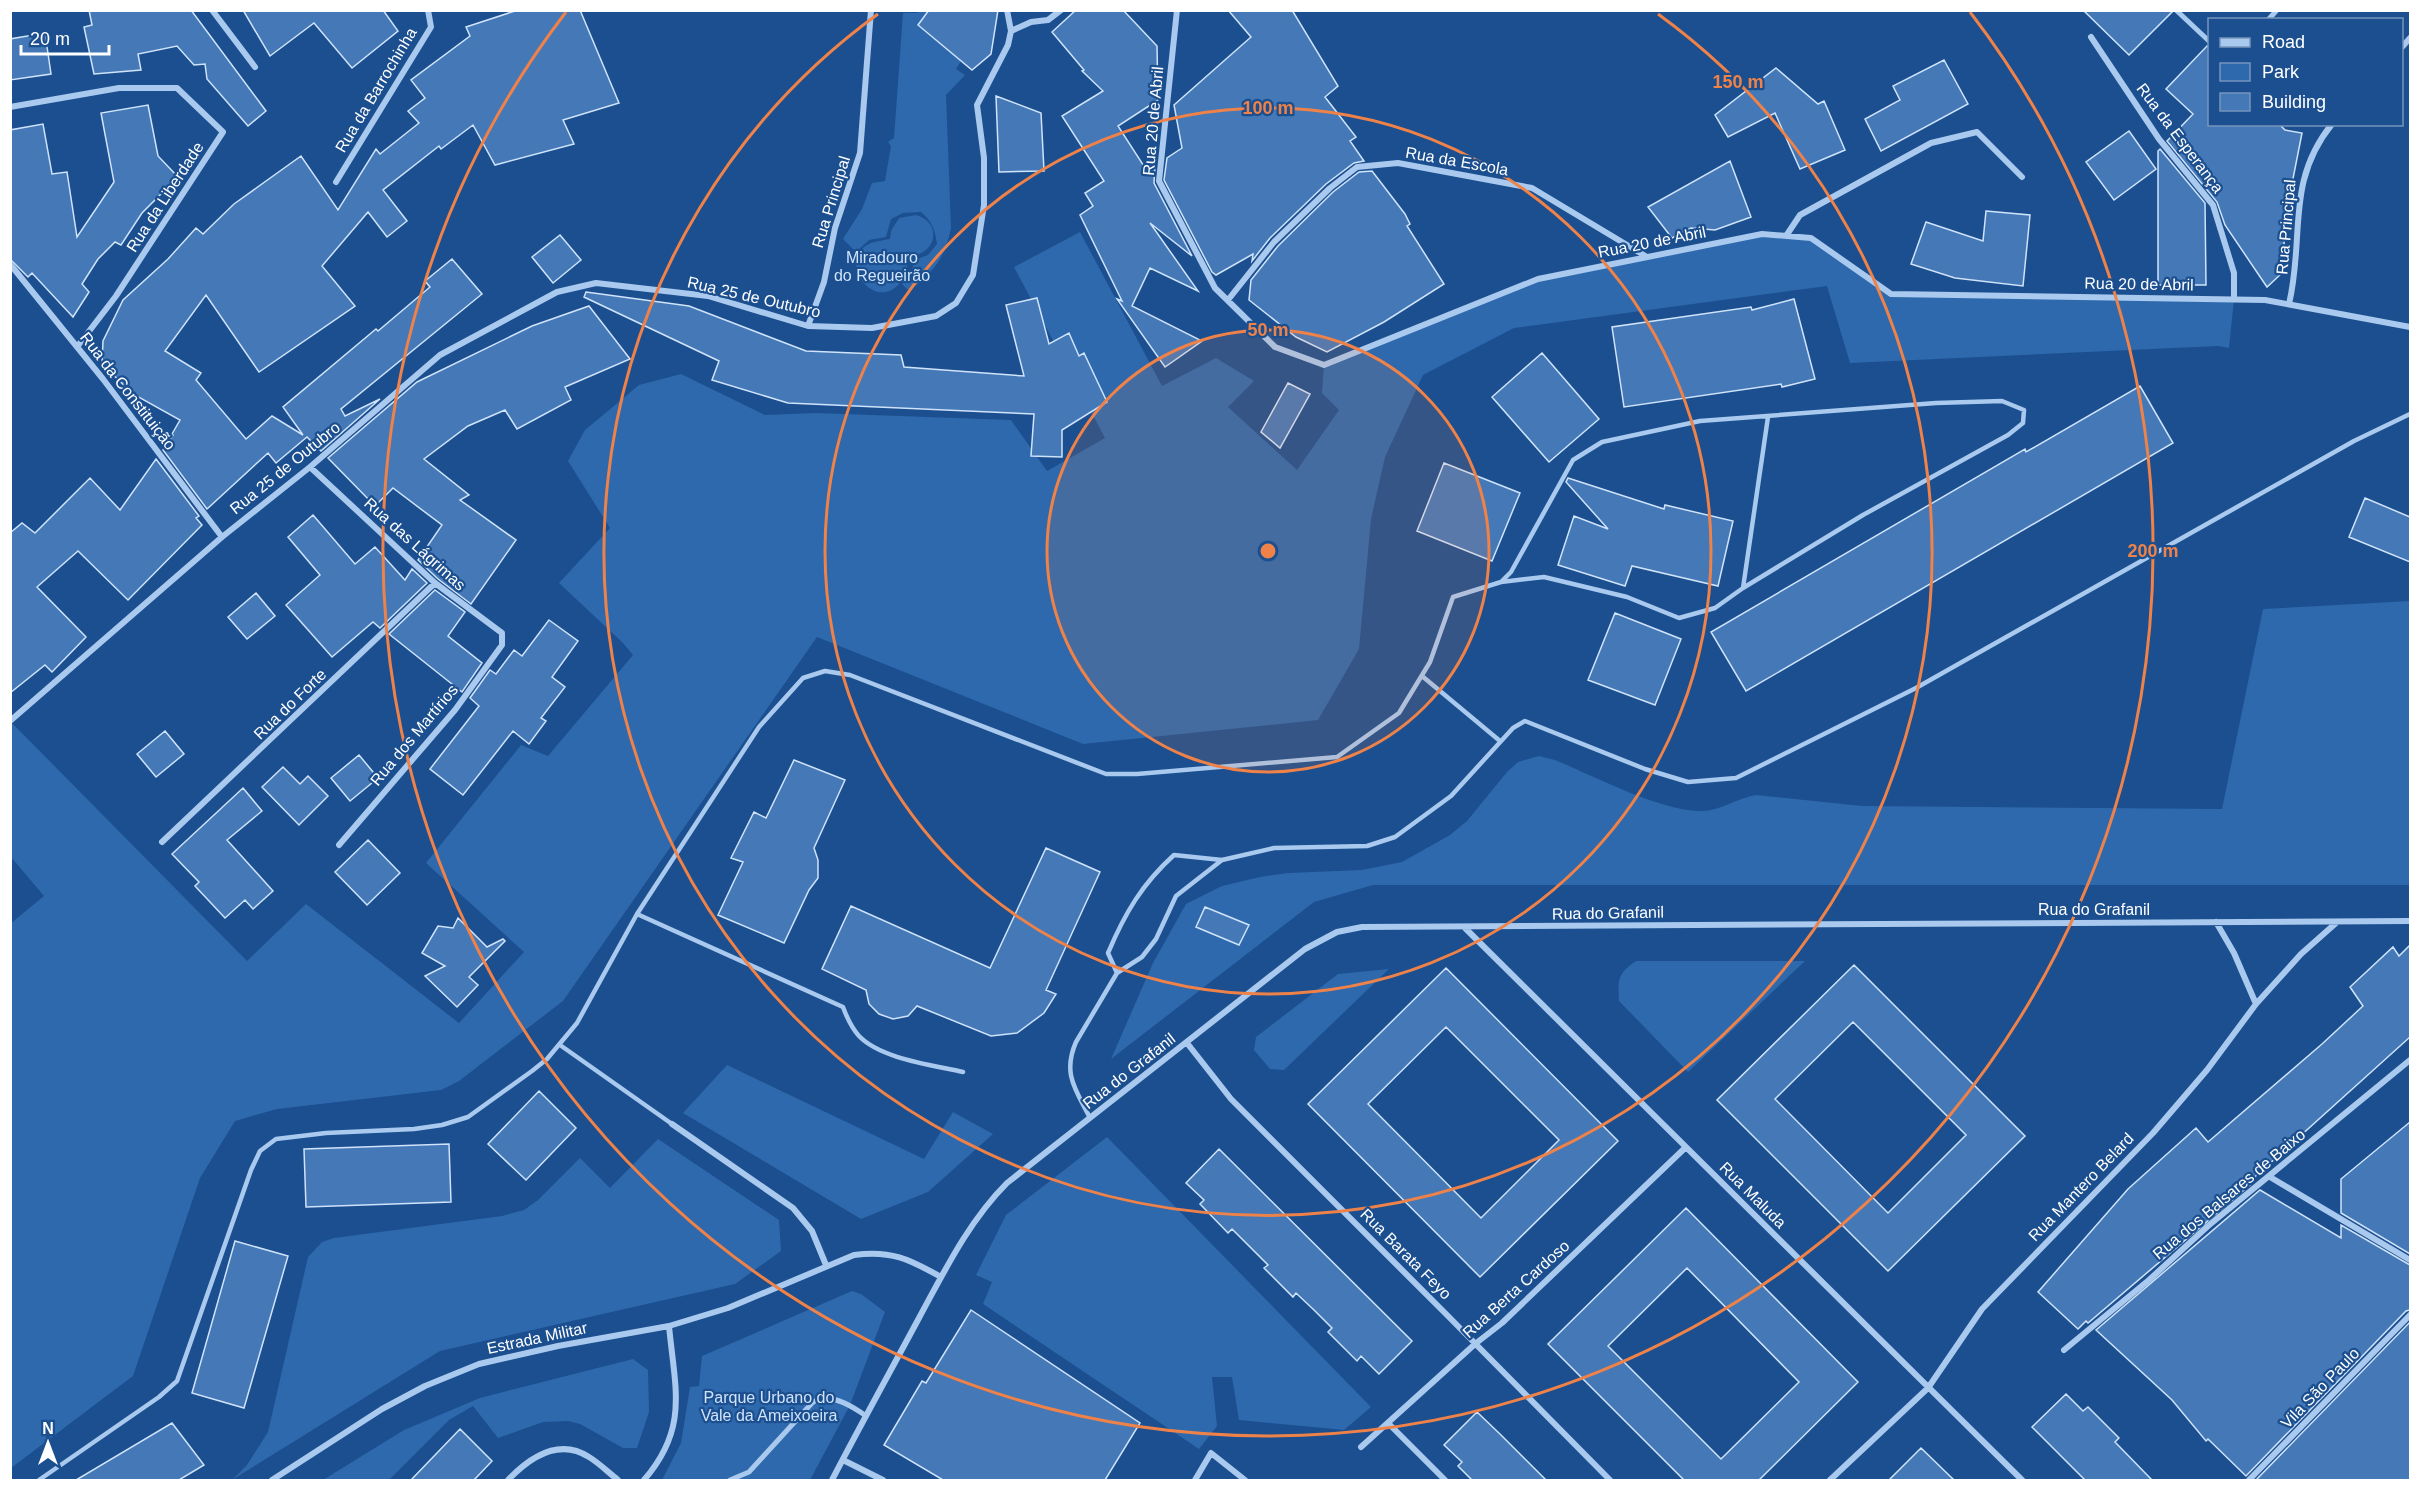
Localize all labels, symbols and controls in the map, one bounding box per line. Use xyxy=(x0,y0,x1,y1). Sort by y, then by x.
scale bar xyxy=(21,18,110,56)
legend xyxy=(2208,18,2403,126)
street label: Rua da Barrochinha xyxy=(332,25,420,155)
text: 20 m xyxy=(30,29,70,49)
text: Road xyxy=(2262,32,2305,52)
text: Park xyxy=(2262,62,2300,82)
street label: Rua 20 de Abril xyxy=(1140,66,1166,176)
text: 150 m xyxy=(1712,72,1764,92)
street label: Rua da Esperança xyxy=(2133,80,2227,196)
text: Building xyxy=(2262,92,2326,112)
text: 100 m xyxy=(1242,98,1294,118)
street label: Rua da Liberdade xyxy=(123,139,207,255)
street label: Rua da Escola xyxy=(1404,144,1510,178)
street label: Rua Principal xyxy=(809,154,853,250)
street label: Rua Principal xyxy=(2273,179,2299,275)
street label: Rua 20 de Abril xyxy=(1597,223,1707,261)
park label: Miradouro do Regueirão xyxy=(834,249,930,284)
street label: Rua 25 de Outubro xyxy=(686,273,822,321)
street label: Rua 20 de Abril xyxy=(2084,275,2194,293)
text: 50 m xyxy=(1247,320,1289,340)
street label: Rua da Constituição xyxy=(77,329,179,453)
street label: Rua 25 de Outubro xyxy=(227,419,343,517)
street label: Rua das Lágrimas xyxy=(361,494,469,594)
centre of rings xyxy=(1258,541,1278,561)
text: 200 m xyxy=(2127,541,2179,561)
street label: Rua do Forte xyxy=(251,665,330,743)
street label: Rua dos Martírios xyxy=(367,681,461,789)
street label: Rua do Grafanil xyxy=(2038,901,2150,918)
street label: Rua do Grafanil xyxy=(1552,904,1664,922)
street label: Rua do Grafanil xyxy=(1080,1030,1178,1112)
street label: Rua dos Balsares de Baixo xyxy=(2150,1125,2308,1263)
street label: Rua Mantero Belard xyxy=(2025,1130,2137,1244)
street label: Rua Maluda xyxy=(1716,1158,1790,1232)
street label: Rua Barata Feyo xyxy=(1357,1205,1455,1303)
street label: Rua Berta Cardoso xyxy=(1459,1237,1573,1341)
street label: Estrada Militar xyxy=(485,1319,589,1357)
street label: Vila São Paulo xyxy=(2278,1344,2363,1432)
park label: Parque Urbano do Vale da Ameixoeira xyxy=(701,1389,837,1424)
north arrow xyxy=(18,1413,78,1473)
text: N xyxy=(42,1420,54,1437)

